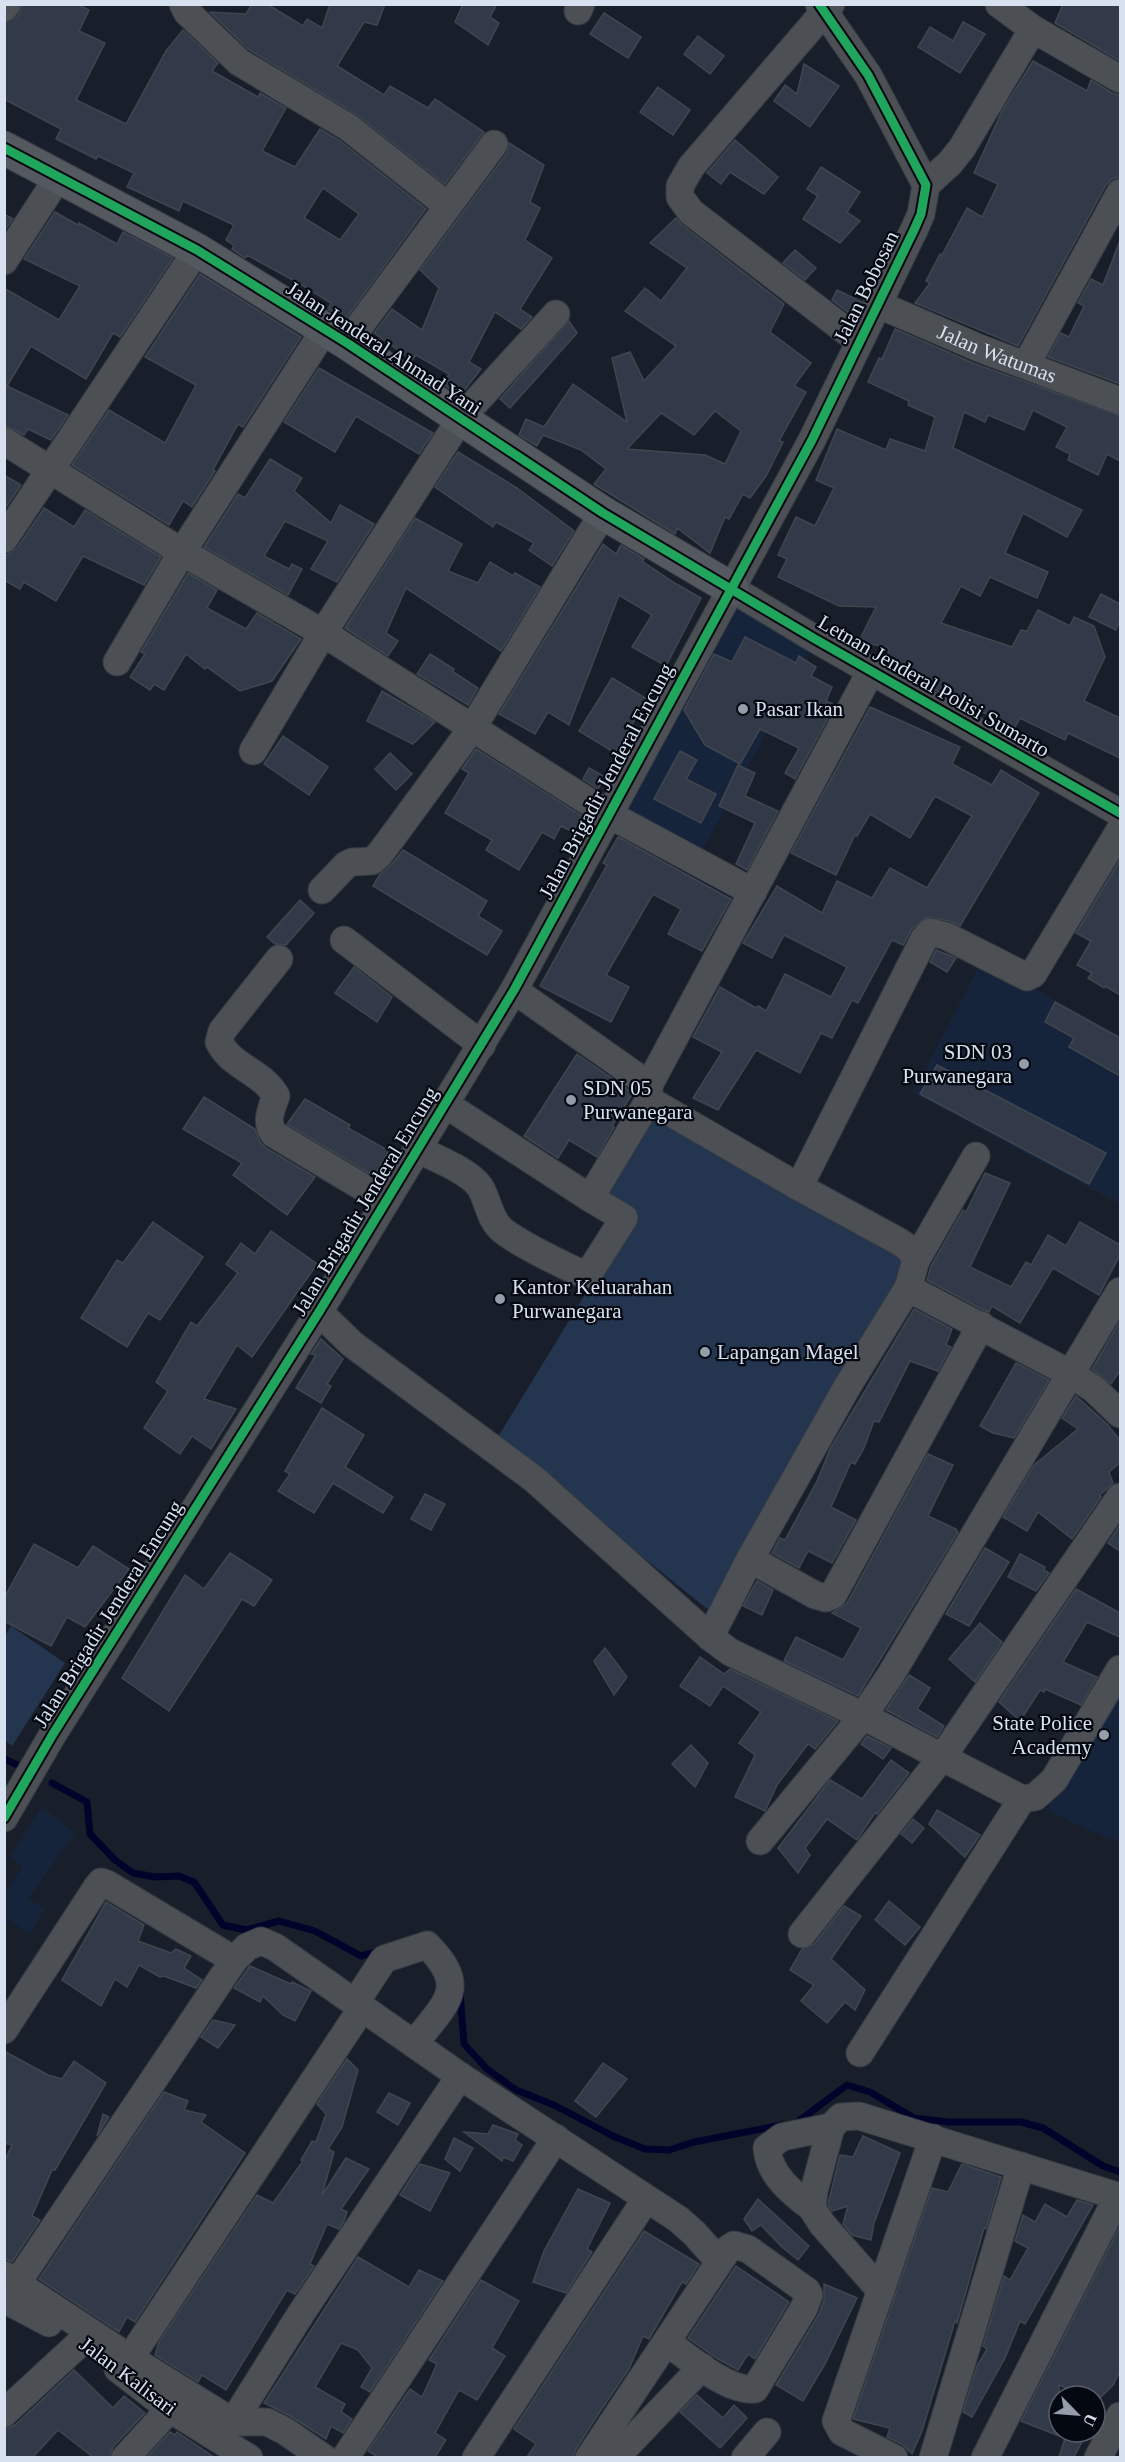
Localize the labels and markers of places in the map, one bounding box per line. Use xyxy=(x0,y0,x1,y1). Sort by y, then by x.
place label: Pasar Ikan xyxy=(755,697,844,721)
marker: Pasar Ikan xyxy=(736,702,750,716)
place label: SDN 03 Purwanegara xyxy=(902,1040,1013,1088)
marker: SDN 03 Purwanegara xyxy=(1017,1057,1031,1071)
place label: SDN 05 Purwanegara xyxy=(583,1076,693,1124)
marker: SDN 05 Purwanegara xyxy=(564,1093,578,1107)
place label: Kantor Keluarahan Purwanegara xyxy=(512,1275,673,1323)
marker: Kantor Keluarahan Purwanegara xyxy=(493,1292,507,1306)
place label: Lapangan Magel xyxy=(717,1340,859,1364)
marker: Lapangan Magel xyxy=(698,1345,712,1359)
place label: State Police Academy xyxy=(992,1711,1092,1759)
marker: State Police Academy xyxy=(1097,1728,1111,1742)

